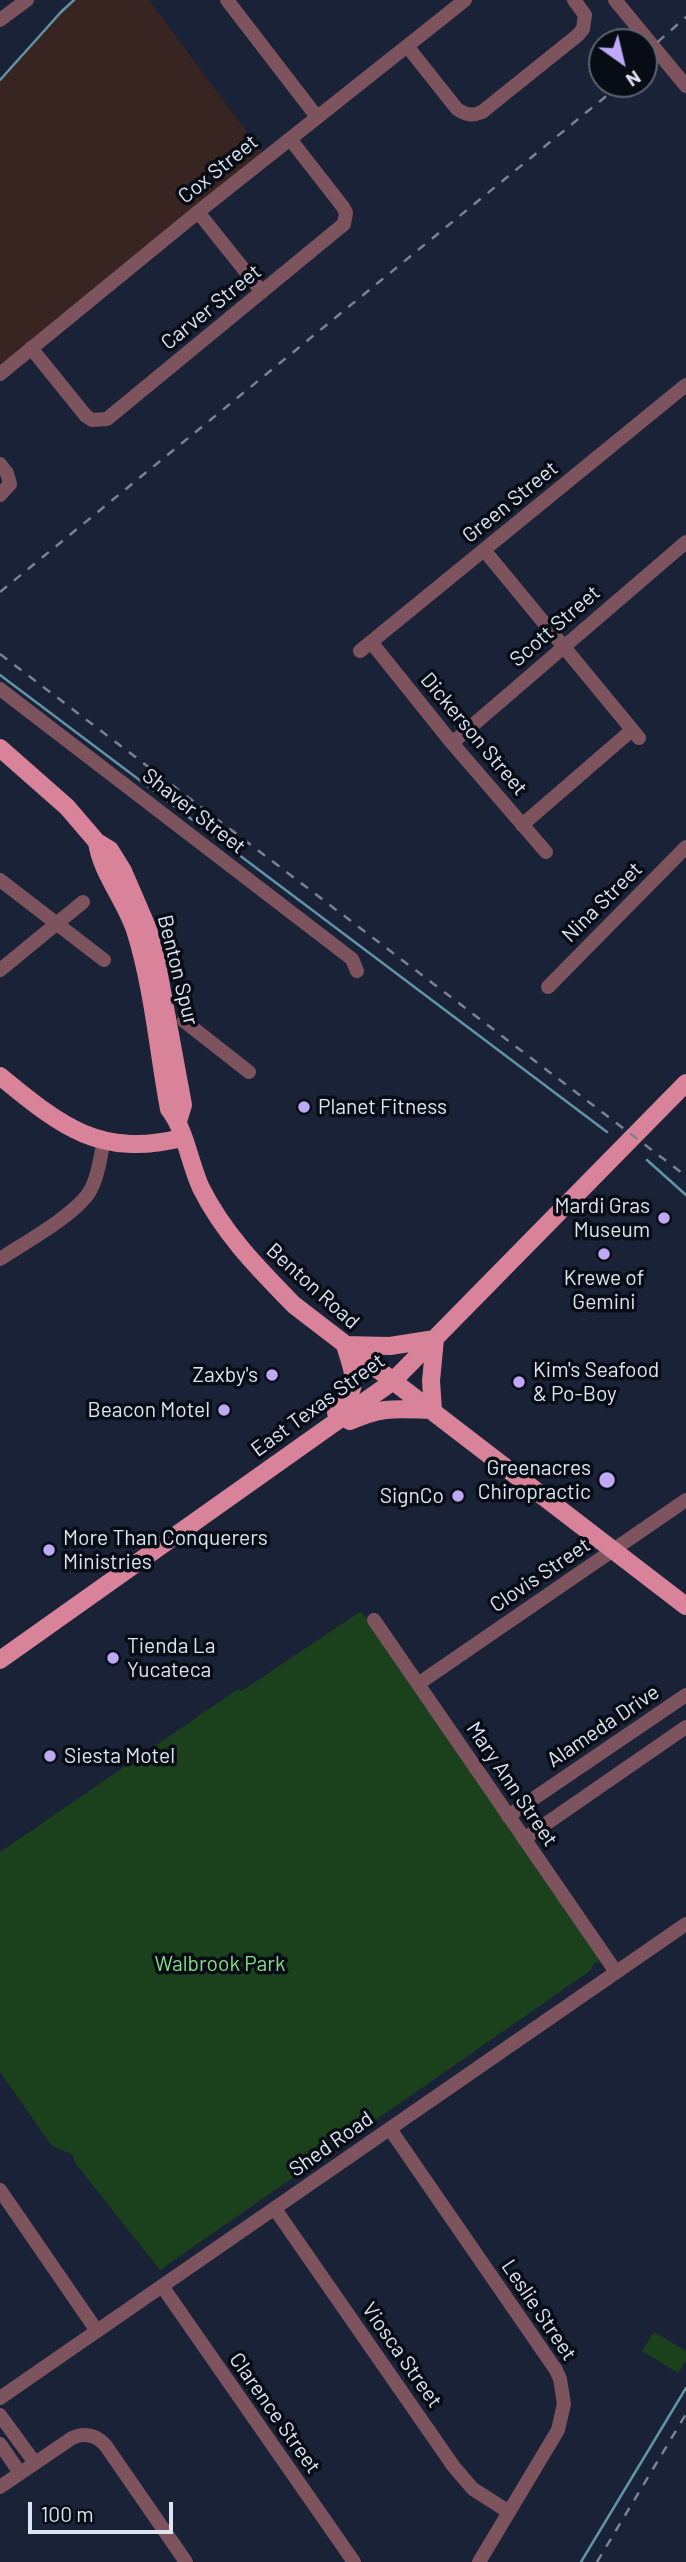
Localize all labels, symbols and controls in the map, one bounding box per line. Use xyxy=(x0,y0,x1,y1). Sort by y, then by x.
north arrow xyxy=(588,28,658,98)
text: N xyxy=(622,66,646,92)
street label: Cox Street xyxy=(173,129,263,209)
street label: Carver Street xyxy=(156,259,266,355)
street label: Green Street xyxy=(457,456,563,548)
street label: Scott Street xyxy=(505,580,605,672)
street label: Dickerson Street xyxy=(415,667,533,801)
street label: Shaver Street xyxy=(137,763,251,859)
street label: Nina Street xyxy=(557,857,647,947)
street label: Benton Spur xyxy=(152,912,204,1028)
place label: Planet Fitness xyxy=(318,1094,447,1120)
marker: Planet Fitness xyxy=(296,1099,312,1115)
place label: Mardi Gras Museum xyxy=(554,1193,650,1243)
marker: Mardi Gras Museum xyxy=(656,1210,672,1226)
street label: Benton Road xyxy=(261,1238,365,1334)
marker: Krewe of Gemini xyxy=(596,1246,612,1262)
place label: Krewe of Gemini xyxy=(564,1265,644,1315)
street label: East Texas Street xyxy=(246,1348,390,1462)
place label: Kim's Seafood & Po-Boy xyxy=(533,1357,659,1407)
place label: Zaxby's xyxy=(192,1362,258,1388)
marker: Zaxby's xyxy=(264,1367,280,1383)
marker: Kim's Seafood & Po-Boy xyxy=(511,1374,527,1390)
place label: Beacon Motel xyxy=(88,1397,210,1423)
marker: Beacon Motel xyxy=(216,1402,232,1418)
place label: Greenacres Chiropractic xyxy=(478,1455,591,1505)
marker: Greenacres Chiropractic xyxy=(597,1470,617,1490)
place label: SignCo xyxy=(380,1483,444,1509)
marker: SignCo xyxy=(450,1488,466,1504)
place label: More Than Conquerers Ministries xyxy=(63,1525,268,1575)
street label: Clovis Street xyxy=(485,1532,595,1618)
marker: More Than Conquerers Ministries xyxy=(41,1542,57,1558)
place label: Tienda La Yucateca xyxy=(127,1633,215,1683)
marker: Tienda La Yucateca xyxy=(105,1650,121,1666)
street label: Alameda Drive xyxy=(542,1679,664,1773)
street label: Mary Ann Street xyxy=(461,1717,563,1851)
place label: Siesta Motel xyxy=(64,1743,175,1769)
marker: Siesta Motel xyxy=(42,1748,58,1764)
park label: Walbrook Park xyxy=(155,1951,285,1977)
street label: Shed Road xyxy=(284,2106,378,2182)
street label: Leslie Street xyxy=(496,2255,582,2365)
street label: Viosca Street xyxy=(357,2298,447,2412)
street label: Clarence Street xyxy=(224,2348,326,2478)
scale bar xyxy=(32,2488,177,2532)
text: 100 m xyxy=(41,2501,94,2526)

